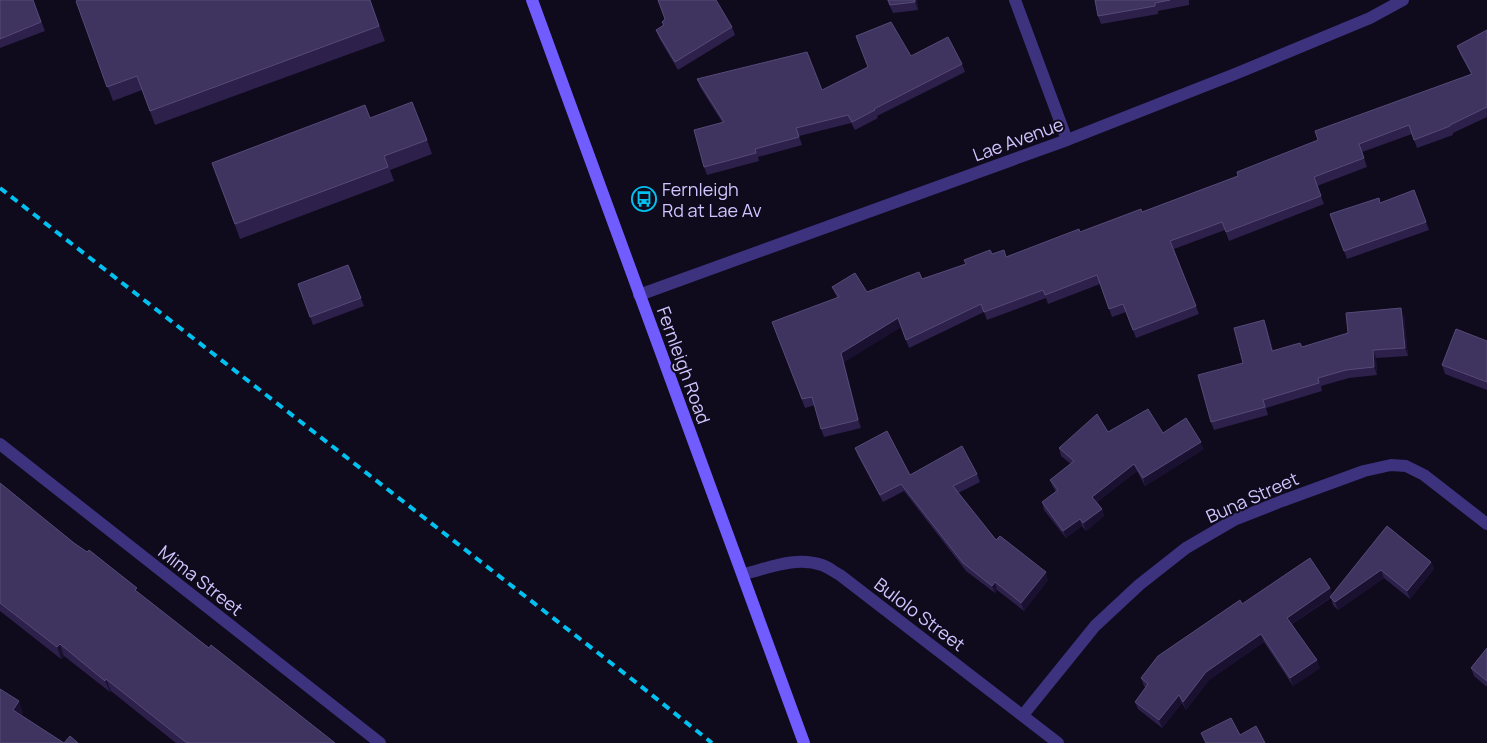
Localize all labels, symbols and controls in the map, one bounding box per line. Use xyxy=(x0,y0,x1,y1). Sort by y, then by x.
street label: Lae Avenue xyxy=(969,111,1067,167)
place label: Fernleigh Rd at Lae Av xyxy=(662,177,762,222)
bus stop icon: Fernleigh Rd at Lae Av xyxy=(631,186,657,212)
street label: Fernleigh Road xyxy=(652,303,716,427)
street label: Buna Street xyxy=(1202,466,1302,528)
street label: Mima Street xyxy=(154,539,248,621)
street label: Bulolo Street xyxy=(870,572,970,656)

